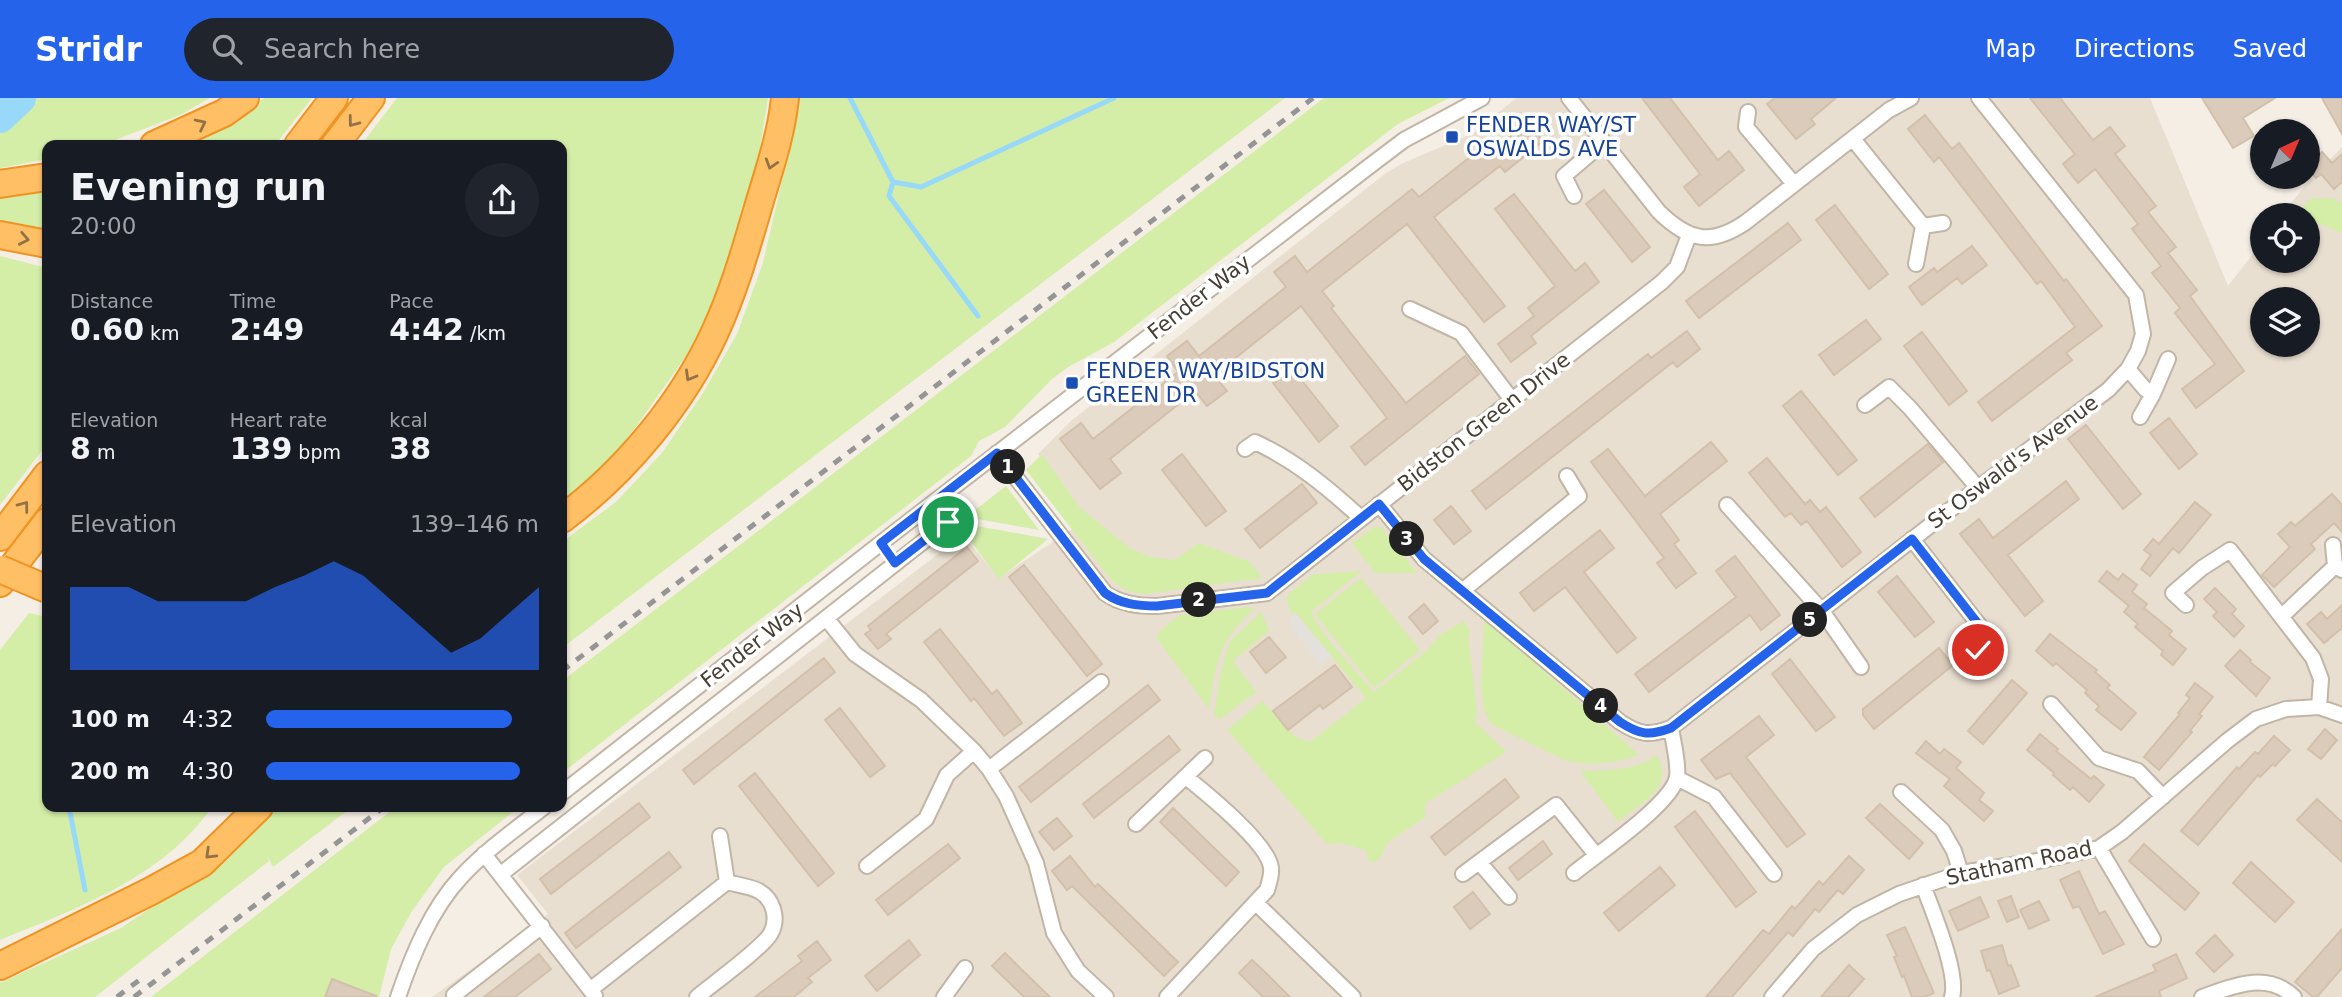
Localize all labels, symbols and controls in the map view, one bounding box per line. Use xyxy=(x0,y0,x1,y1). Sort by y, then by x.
search box xyxy=(184,18,674,81)
text: Stridr xyxy=(35,30,142,69)
icon: search xyxy=(208,30,246,68)
text: Search here xyxy=(264,34,420,64)
text: Map xyxy=(1985,35,2036,63)
text: Directions xyxy=(2074,35,2195,63)
text: Saved xyxy=(2233,35,2307,63)
place label: FENDER WAY/ST OSWALDS AVE xyxy=(1466,113,1636,161)
one-way arrow xyxy=(348,114,361,126)
one-way arrow xyxy=(194,118,206,132)
north arrow xyxy=(2250,119,2320,189)
map controls xyxy=(2250,119,2320,357)
marker: FENDER WAY/ST OSWALDS AVE xyxy=(1444,129,1460,145)
one-way arrow xyxy=(764,158,779,170)
button: share xyxy=(465,163,539,237)
text: Evening run xyxy=(70,165,327,209)
button: locate xyxy=(2250,203,2320,273)
text: 20:00 xyxy=(70,213,136,239)
one-way arrow xyxy=(18,231,30,246)
street label: Fender Way xyxy=(1143,250,1255,344)
button: layers xyxy=(2250,287,2320,357)
text: Distance xyxy=(70,290,153,312)
text: Time xyxy=(230,290,276,312)
text: Pace xyxy=(389,290,434,312)
text: 0.60 xyxy=(70,312,144,347)
text: 2:49 xyxy=(230,312,304,347)
text: 4:42 xyxy=(389,312,464,347)
text: km xyxy=(144,322,180,344)
text: /km xyxy=(464,322,506,344)
street label: Bidston Green Drive xyxy=(1393,347,1575,497)
place label: FENDER WAY/BIDSTON GREEN DR xyxy=(1086,359,1325,407)
one-way arrow xyxy=(685,369,698,381)
marker: FENDER WAY/BIDSTON GREEN DR xyxy=(1064,375,1080,391)
street label: St Oswald's Avenue xyxy=(1923,390,2103,534)
text: Elevation xyxy=(70,409,158,431)
text: Heart rate xyxy=(230,409,327,431)
text: kcal xyxy=(389,409,428,431)
text: 8 xyxy=(70,431,91,466)
text: 139 xyxy=(230,431,292,466)
text: 38 xyxy=(389,431,431,466)
text: m xyxy=(91,441,115,463)
text: bpm xyxy=(292,441,341,463)
pin: 1 xyxy=(990,450,1026,484)
text: 1 xyxy=(1001,455,1014,477)
pin xyxy=(918,492,978,552)
one-way arrow xyxy=(15,502,28,514)
icon: arrive xyxy=(929,503,967,541)
text: Elevation xyxy=(70,511,177,537)
text: 139–146 m xyxy=(410,511,539,537)
pin: 3 xyxy=(1390,522,1424,556)
text: 3 xyxy=(1400,527,1413,549)
pin: 2 xyxy=(1182,582,1216,618)
text: 2 xyxy=(1192,588,1205,610)
street label: Fender Way xyxy=(696,598,808,692)
pin: 5 xyxy=(1792,602,1828,638)
text: 5 xyxy=(1803,608,1816,630)
pin xyxy=(1948,620,2008,680)
icon: check xyxy=(1959,631,1997,669)
pin: 4 xyxy=(1584,688,1618,724)
text: 4 xyxy=(1594,694,1607,716)
text: 100 m xyxy=(70,706,150,732)
text: 4:32 xyxy=(182,706,234,732)
text: 200 m xyxy=(70,758,150,784)
text: 4:30 xyxy=(182,758,234,784)
street label: Statham Road xyxy=(1944,836,2094,890)
one-way arrow xyxy=(205,846,218,859)

